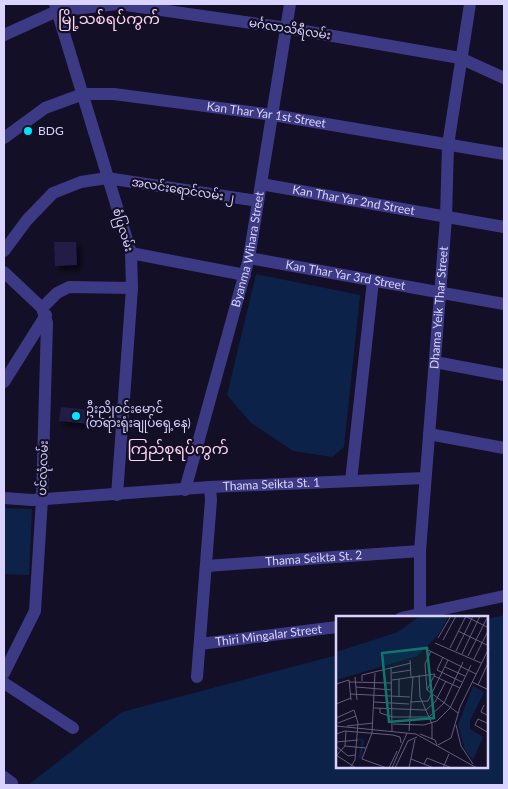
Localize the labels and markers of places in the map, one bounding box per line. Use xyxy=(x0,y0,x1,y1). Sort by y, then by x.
place label: BDG xyxy=(38,123,64,138)
marker: BDG xyxy=(22,125,34,137)
place label: ဦးညိုဝင်းမောင် (တရားရုံးချုပ်ရှေ့နေ) xyxy=(86,400,191,433)
marker: ဦးညိုဝင်းမောင် (တရားရုံးချုပ်ရှေ့နေ) xyxy=(70,410,82,422)

